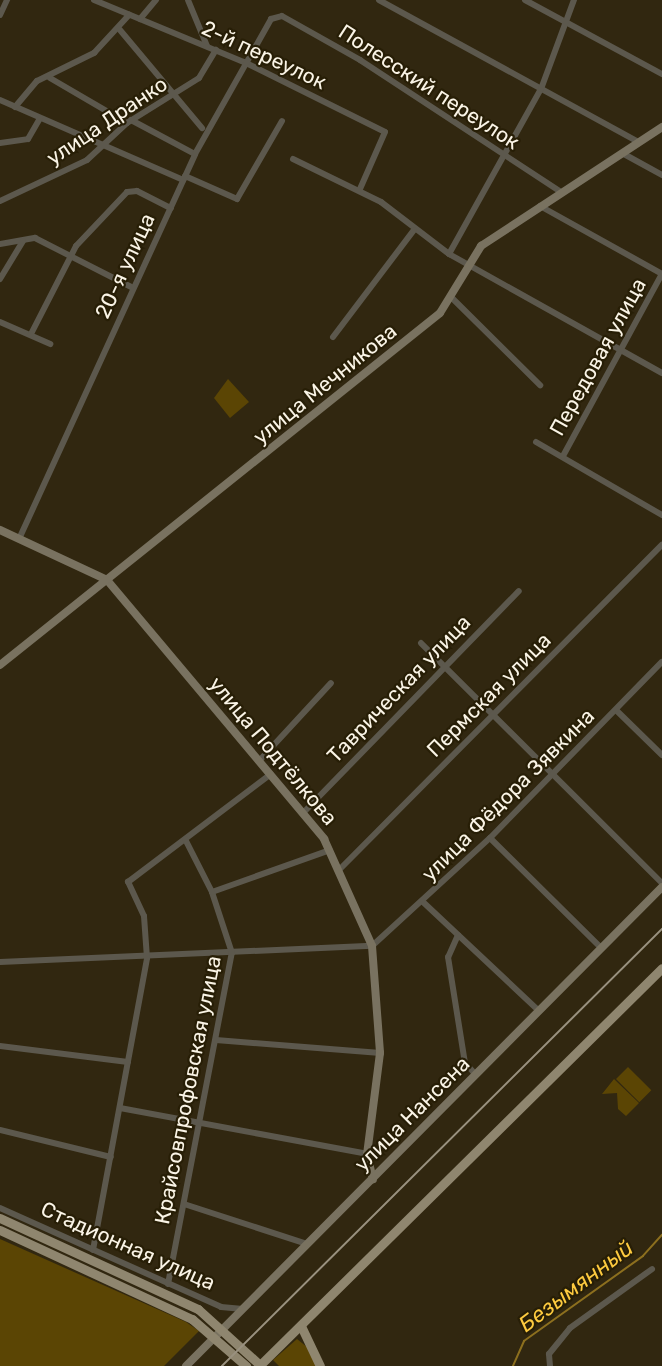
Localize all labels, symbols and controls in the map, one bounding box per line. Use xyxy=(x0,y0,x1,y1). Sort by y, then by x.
street label: 2-й переулок xyxy=(198,15,330,95)
street label: Полесский переулок xyxy=(334,19,524,155)
street label: улица Дранко xyxy=(42,71,172,171)
street label: 20-я улица xyxy=(90,210,160,322)
street label: Передовая улица xyxy=(544,274,652,440)
street label: улица Мечникова xyxy=(248,318,402,450)
street label: Таврическая улица xyxy=(322,610,476,768)
street label: Пермская улица xyxy=(422,628,556,762)
street label: улица Подтёлкова xyxy=(204,672,342,830)
street label: улица Фёдора Зявкина xyxy=(416,703,600,887)
street label: Крайсовпрофовская улица xyxy=(150,954,226,1226)
street label: улица Нансена xyxy=(349,1051,475,1177)
street label: Стадионная улица xyxy=(37,1196,219,1296)
water label: Безымянный xyxy=(514,1235,638,1337)

